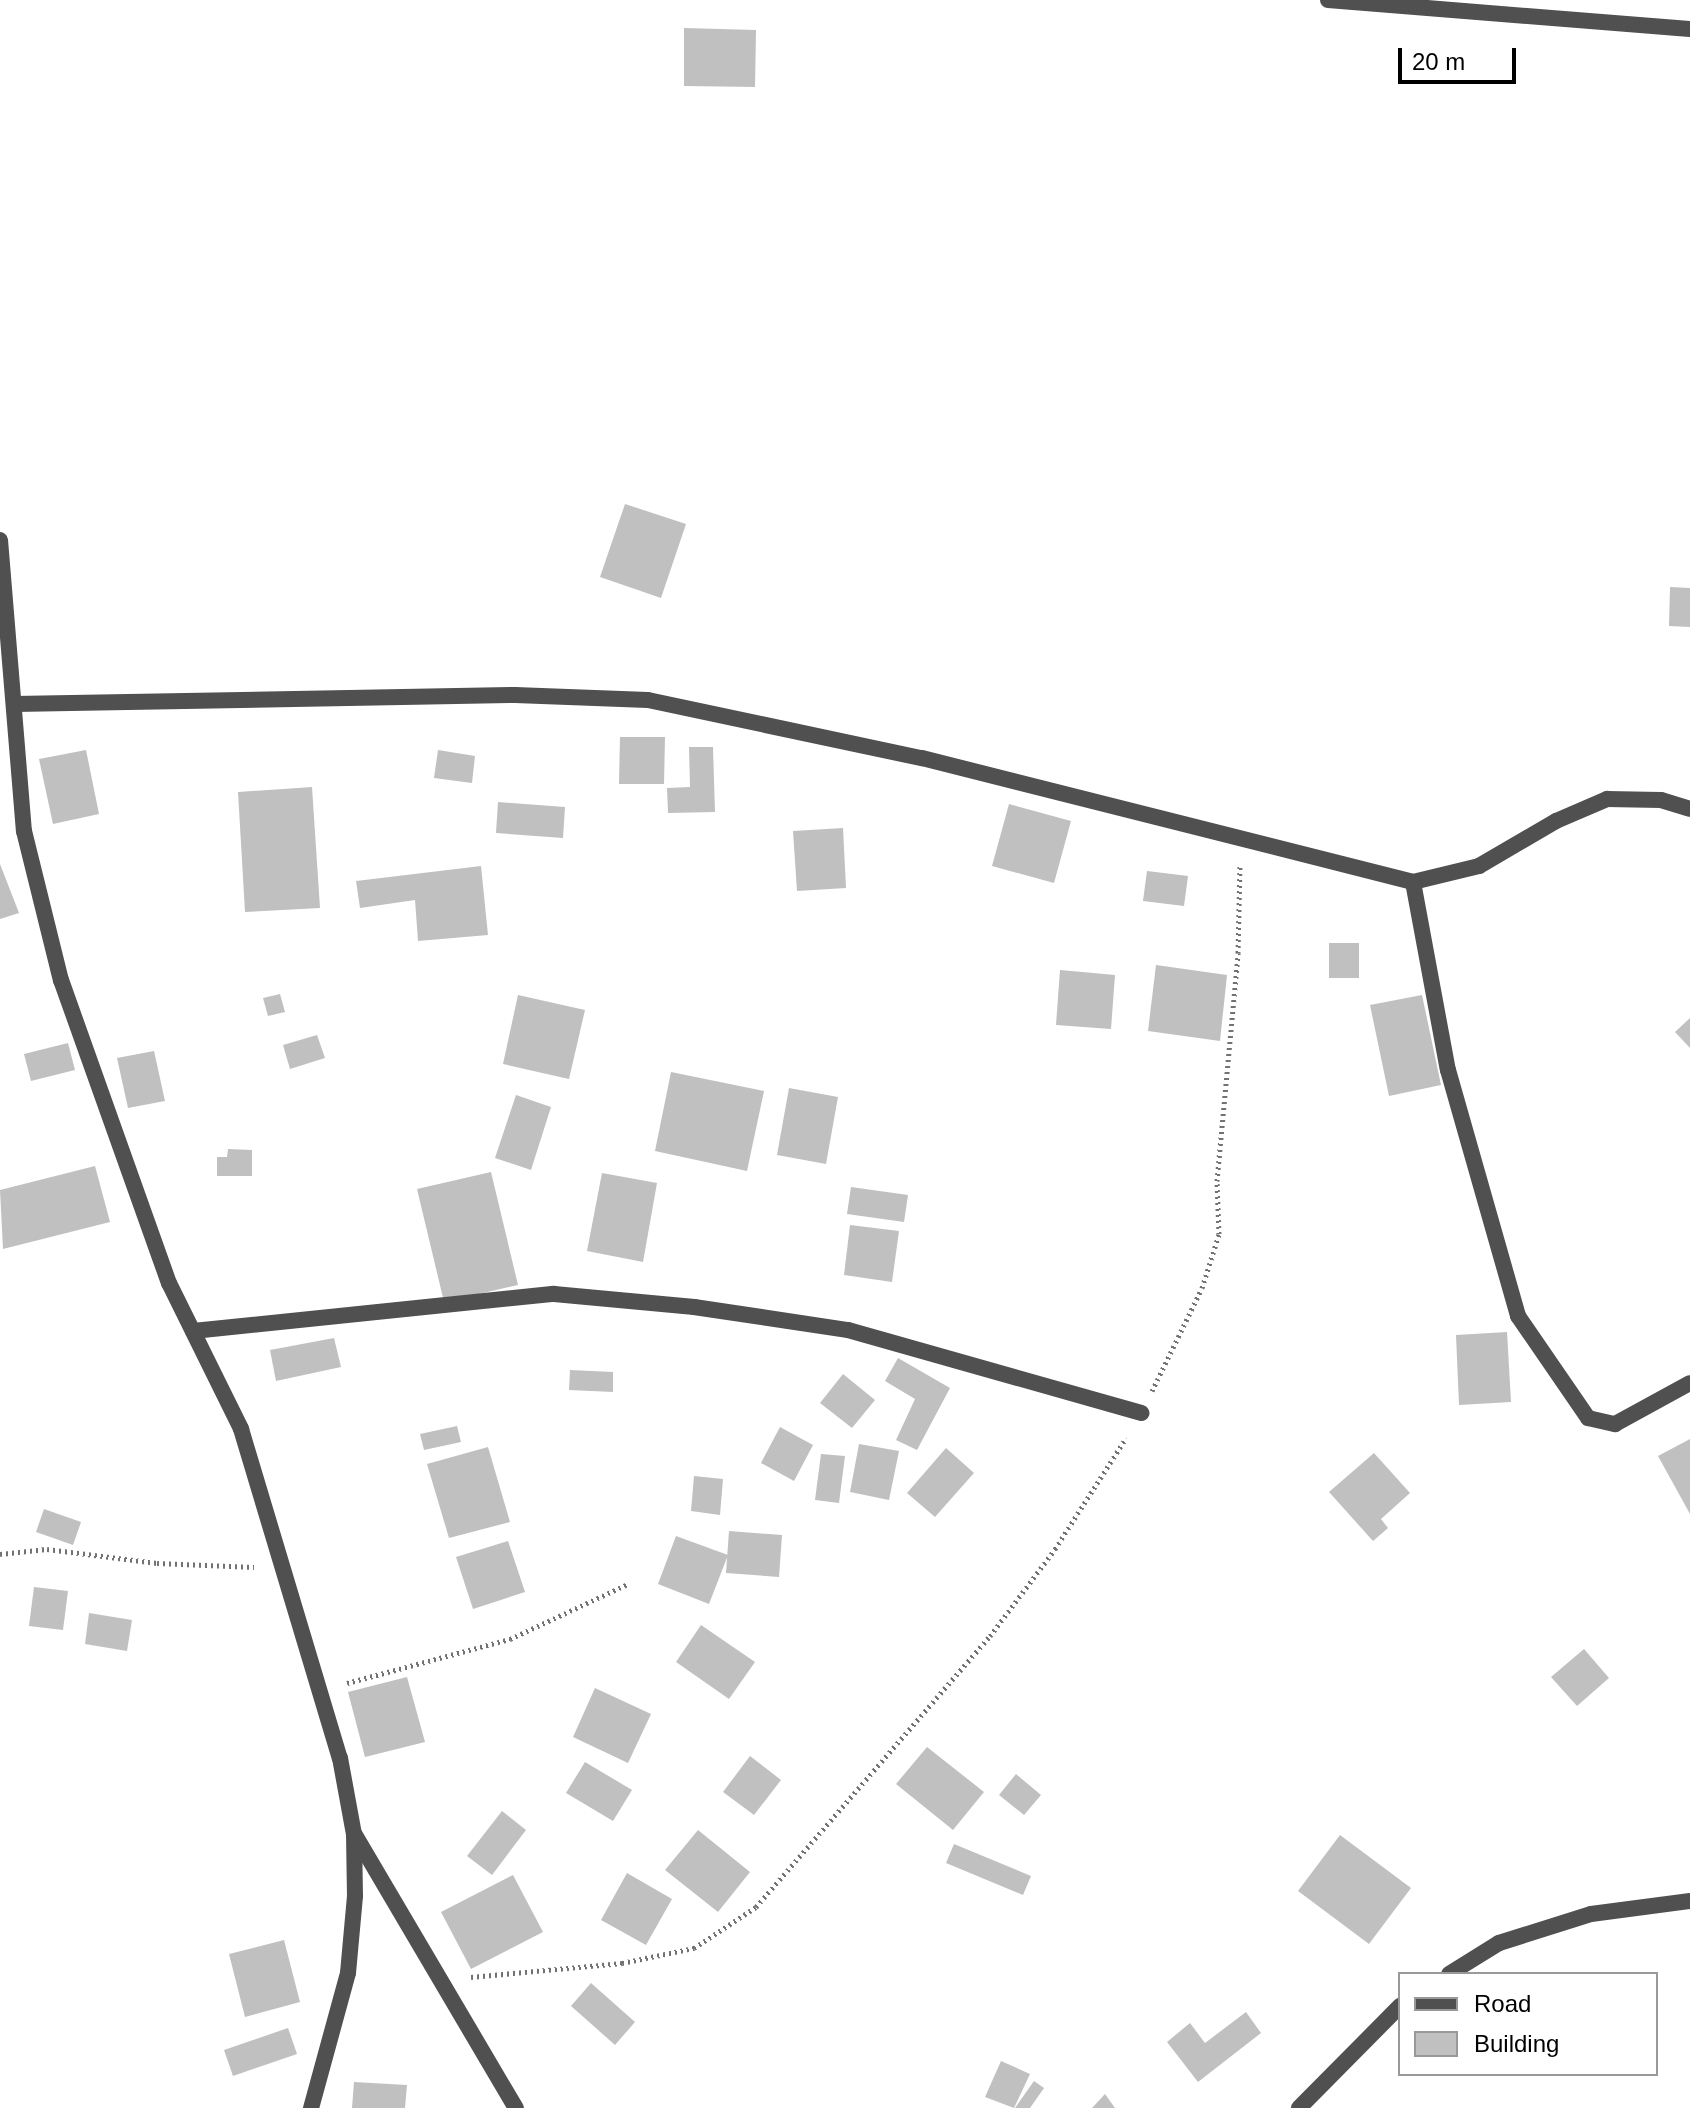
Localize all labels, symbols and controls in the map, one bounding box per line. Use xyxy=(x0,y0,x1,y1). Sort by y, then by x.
scale bar xyxy=(1402,32,1520,82)
text: 20 m xyxy=(1412,48,1465,75)
legend xyxy=(1398,1972,1658,2076)
text: Road xyxy=(1474,1990,1531,2017)
text: Building xyxy=(1474,2030,1559,2057)

